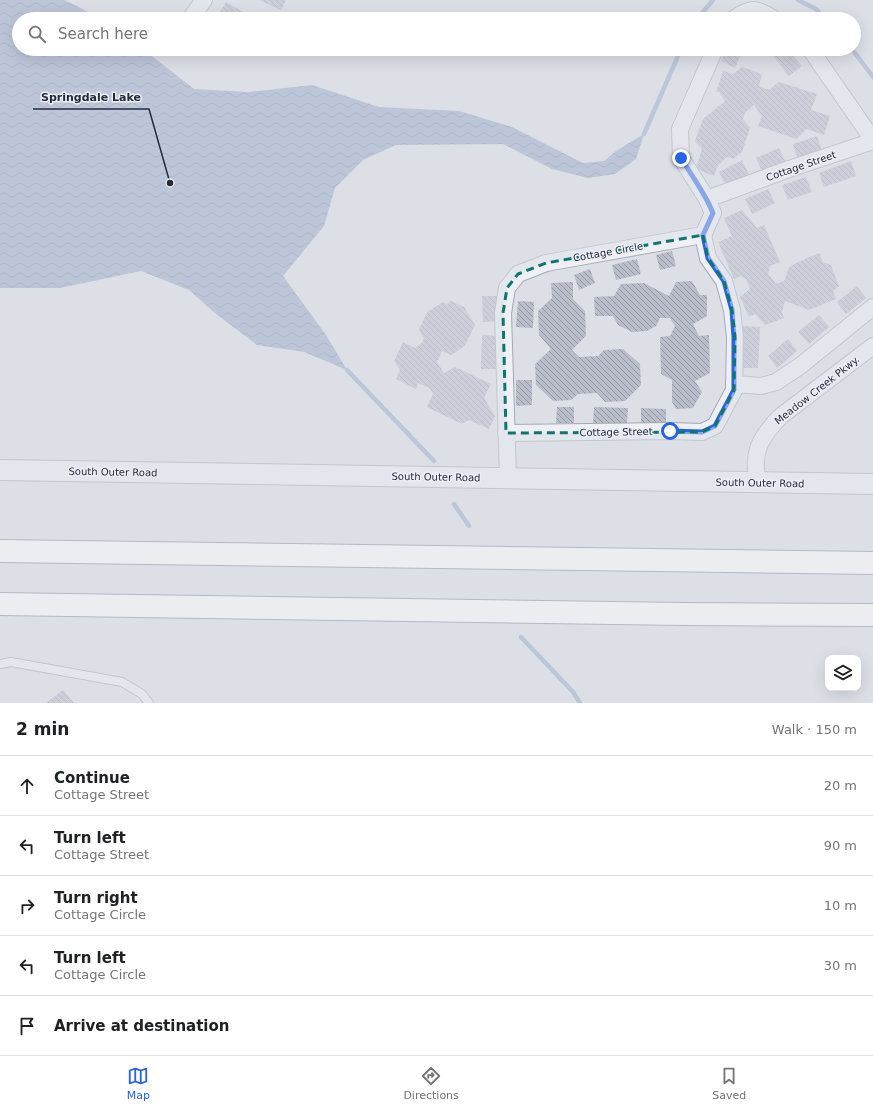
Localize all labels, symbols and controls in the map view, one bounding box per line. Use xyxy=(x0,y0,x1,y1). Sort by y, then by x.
search box xyxy=(12,12,861,56)
icon: search xyxy=(26,23,48,45)
text: Search here xyxy=(58,25,148,43)
callout: Springdale Lake xyxy=(33,86,149,109)
text: Springdale Lake xyxy=(41,91,141,104)
route end xyxy=(672,149,690,167)
street label: Cottage Street xyxy=(765,149,837,183)
street label: Cottage Circle xyxy=(572,240,644,264)
street label: Meadow Creek Pkwy. xyxy=(772,353,862,427)
route start xyxy=(661,422,679,440)
street label: Cottage Street xyxy=(579,426,653,438)
street label: South Outer Road xyxy=(68,466,158,478)
street label: South Outer Road xyxy=(391,471,481,483)
street label: South Outer Road xyxy=(715,477,805,489)
map controls xyxy=(825,655,861,691)
button: layers xyxy=(825,655,861,691)
text: 2 min xyxy=(16,719,69,739)
text: Walk · 150 m xyxy=(772,722,857,737)
text: Continue xyxy=(54,769,130,787)
icon: ahead xyxy=(16,775,38,797)
text: 20 m xyxy=(824,778,857,793)
text: Cottage Street xyxy=(54,787,149,802)
text: Turn left xyxy=(54,829,126,847)
icon: left xyxy=(16,835,38,857)
text: 90 m xyxy=(824,838,857,853)
text: Cottage Street xyxy=(54,847,149,862)
text: Turn right xyxy=(54,889,138,907)
icon: right xyxy=(16,895,38,917)
text: 10 m xyxy=(824,898,857,913)
text: Cottage Circle xyxy=(54,907,146,922)
text: Turn left xyxy=(54,949,126,967)
icon: left xyxy=(16,955,38,977)
text: 30 m xyxy=(824,958,857,973)
text: Cottage Circle xyxy=(54,967,146,982)
icon: arrive xyxy=(16,1015,38,1037)
text: Arrive at destination xyxy=(54,1017,229,1035)
tab: Map xyxy=(127,1065,150,1102)
tab: Directions xyxy=(403,1065,459,1102)
tab: Saved xyxy=(712,1065,746,1102)

